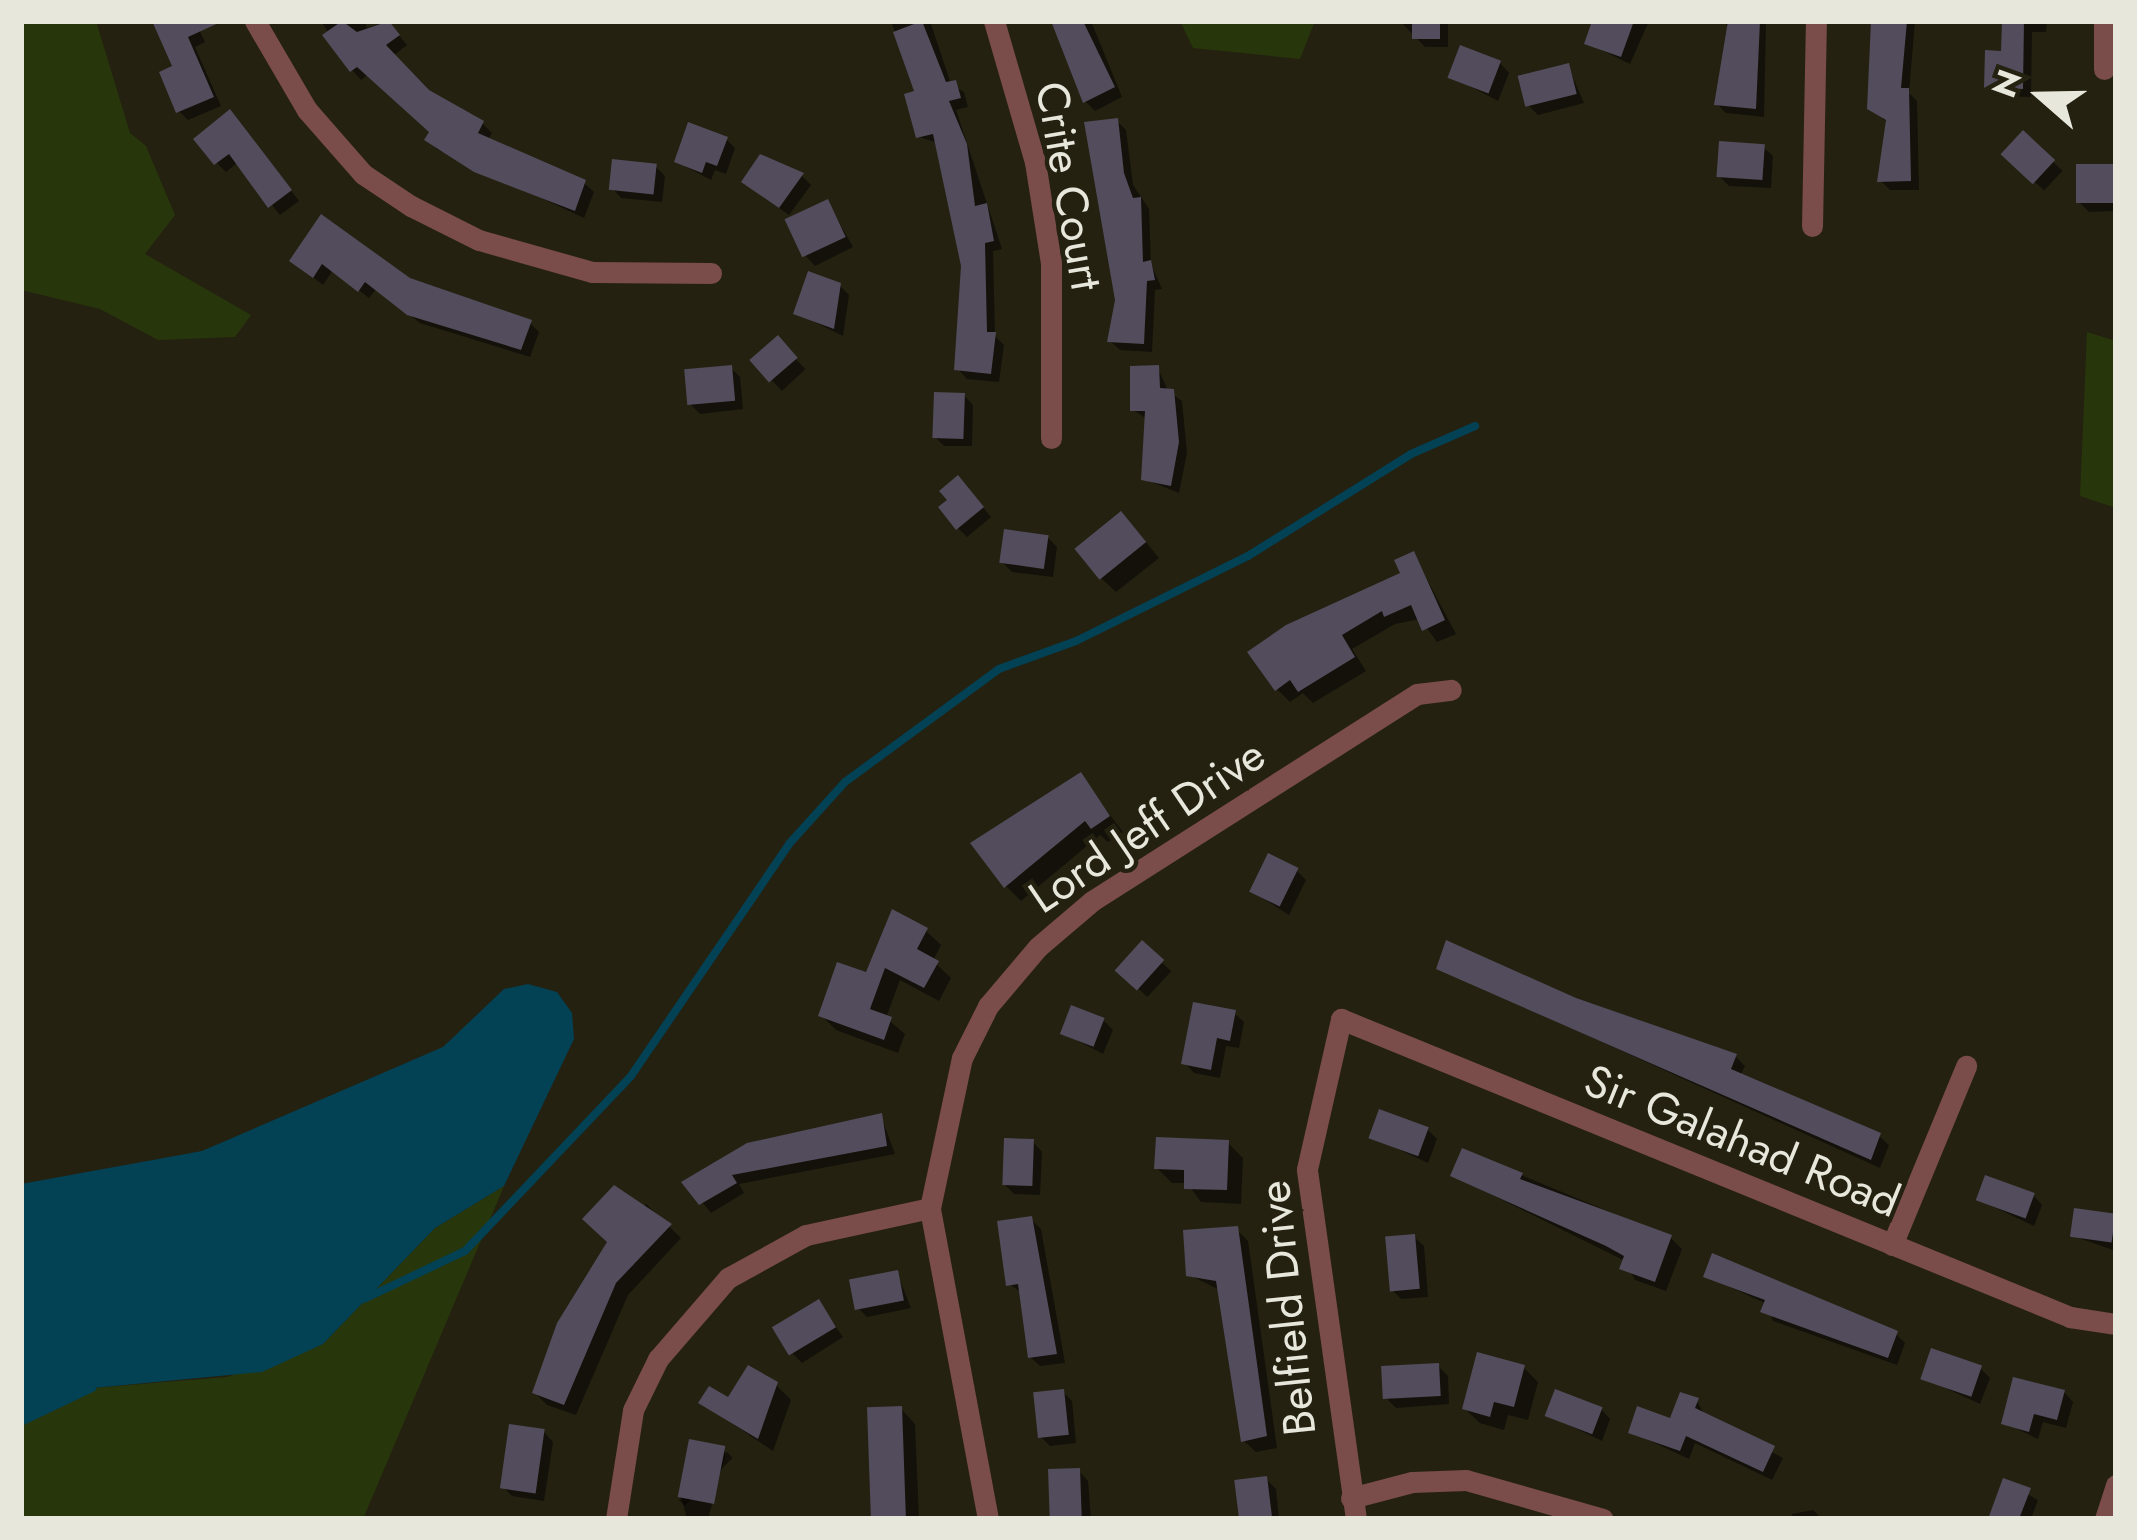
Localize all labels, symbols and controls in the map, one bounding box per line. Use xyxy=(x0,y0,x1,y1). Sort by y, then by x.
north arrow xyxy=(1981,36,2101,156)
text: N xyxy=(1980,63,2033,104)
street label: Crite Court xyxy=(1024,78,1114,294)
street label: Lord Jeff Drive xyxy=(1019,727,1275,925)
street label: Sir Galahad Road xyxy=(1576,1053,1908,1229)
street label: Belfield Drive xyxy=(1247,1178,1327,1438)

